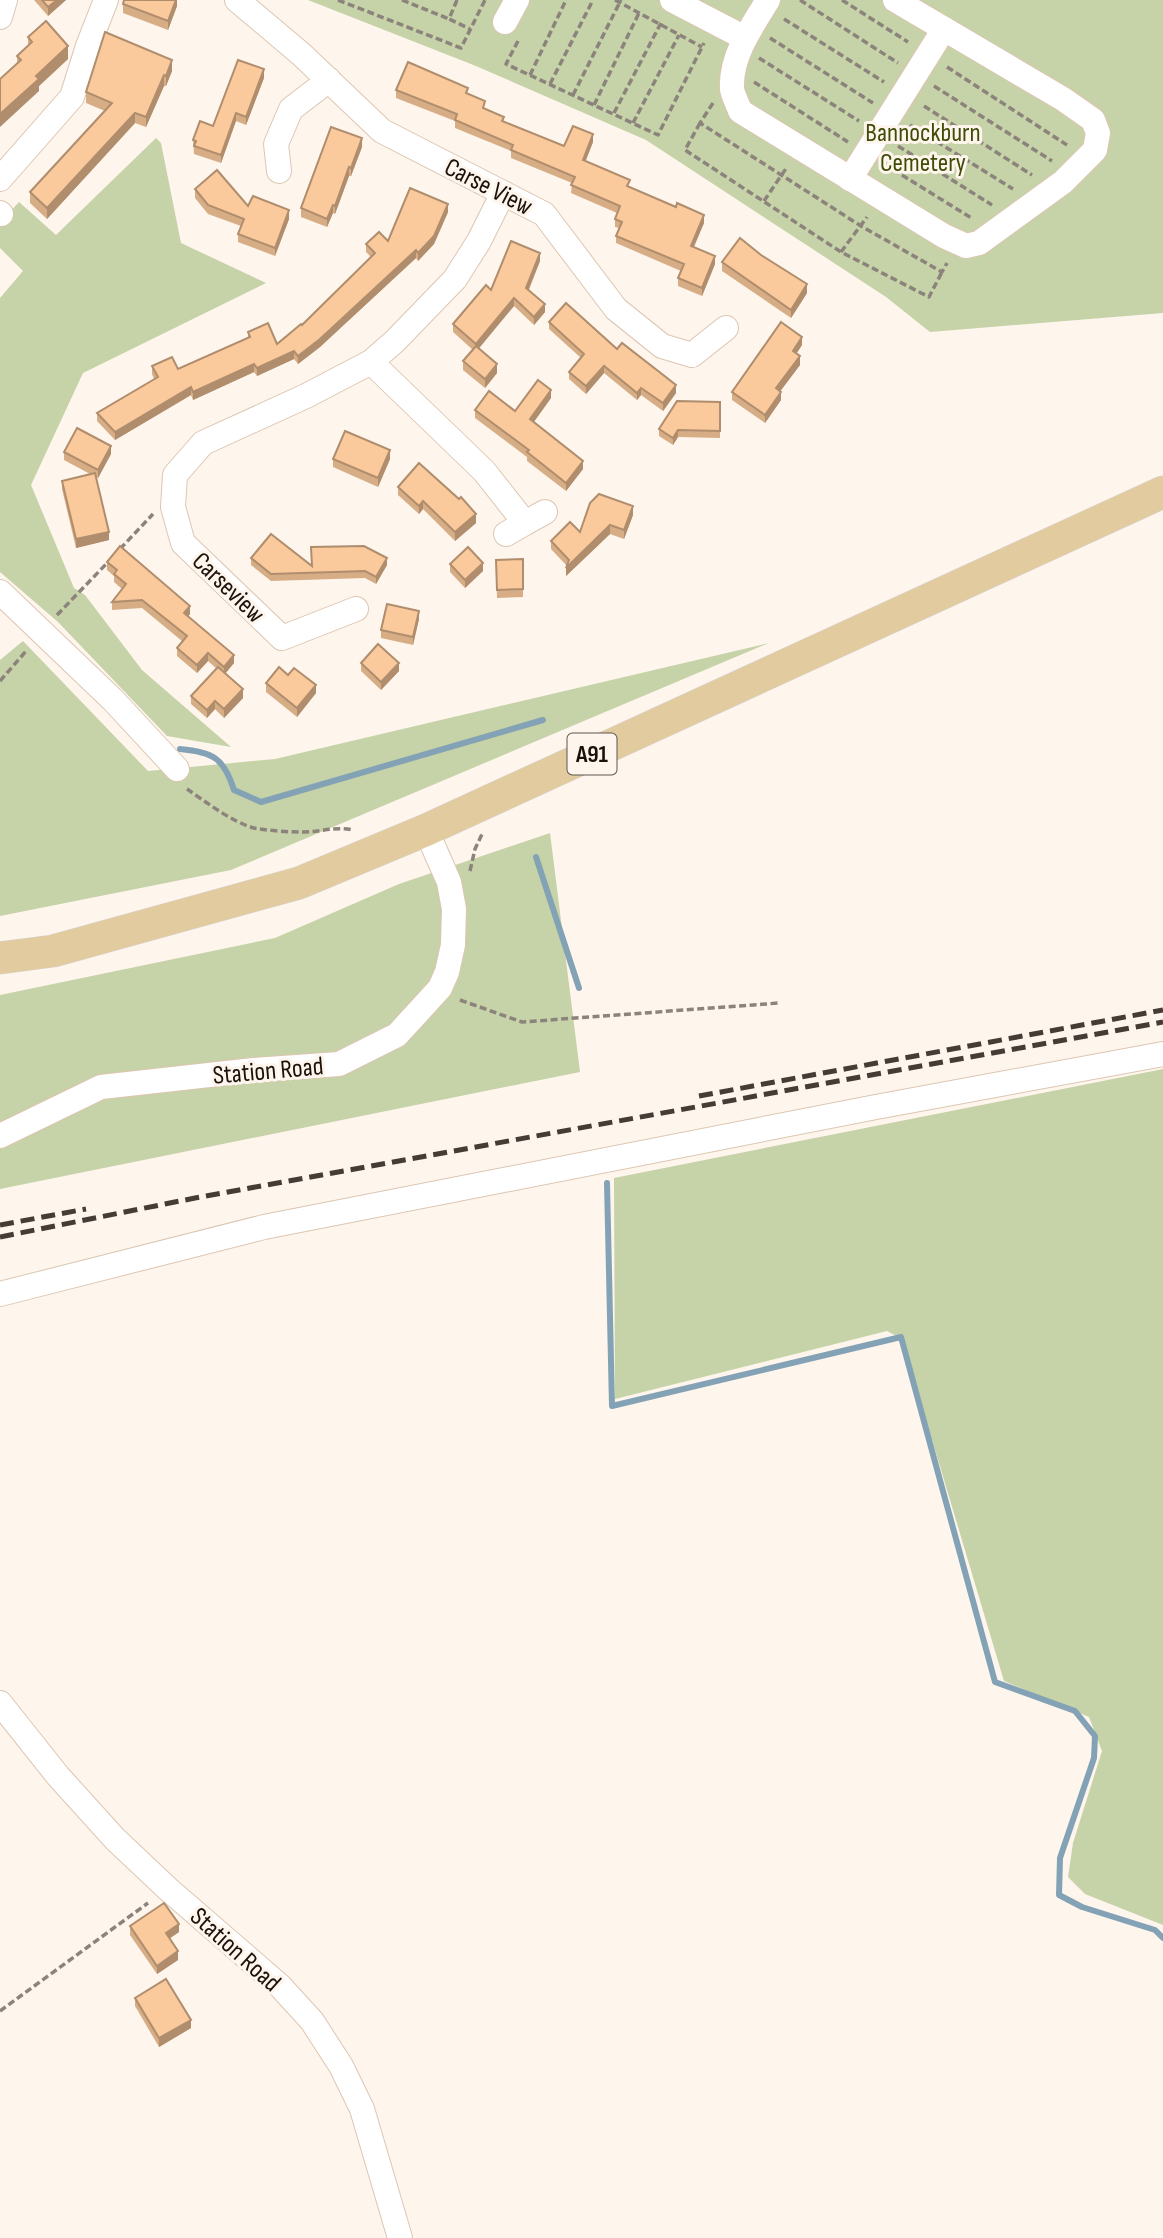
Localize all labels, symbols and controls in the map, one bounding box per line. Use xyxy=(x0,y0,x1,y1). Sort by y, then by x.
park label: Bannockburn Cemetery xyxy=(865,118,981,179)
street label: Carse View xyxy=(439,152,538,223)
street label: Carseview xyxy=(185,546,271,630)
road number: A91 xyxy=(568,734,616,774)
street label: Station Road xyxy=(211,1051,325,1092)
street label: Station Road xyxy=(183,1901,287,1999)

